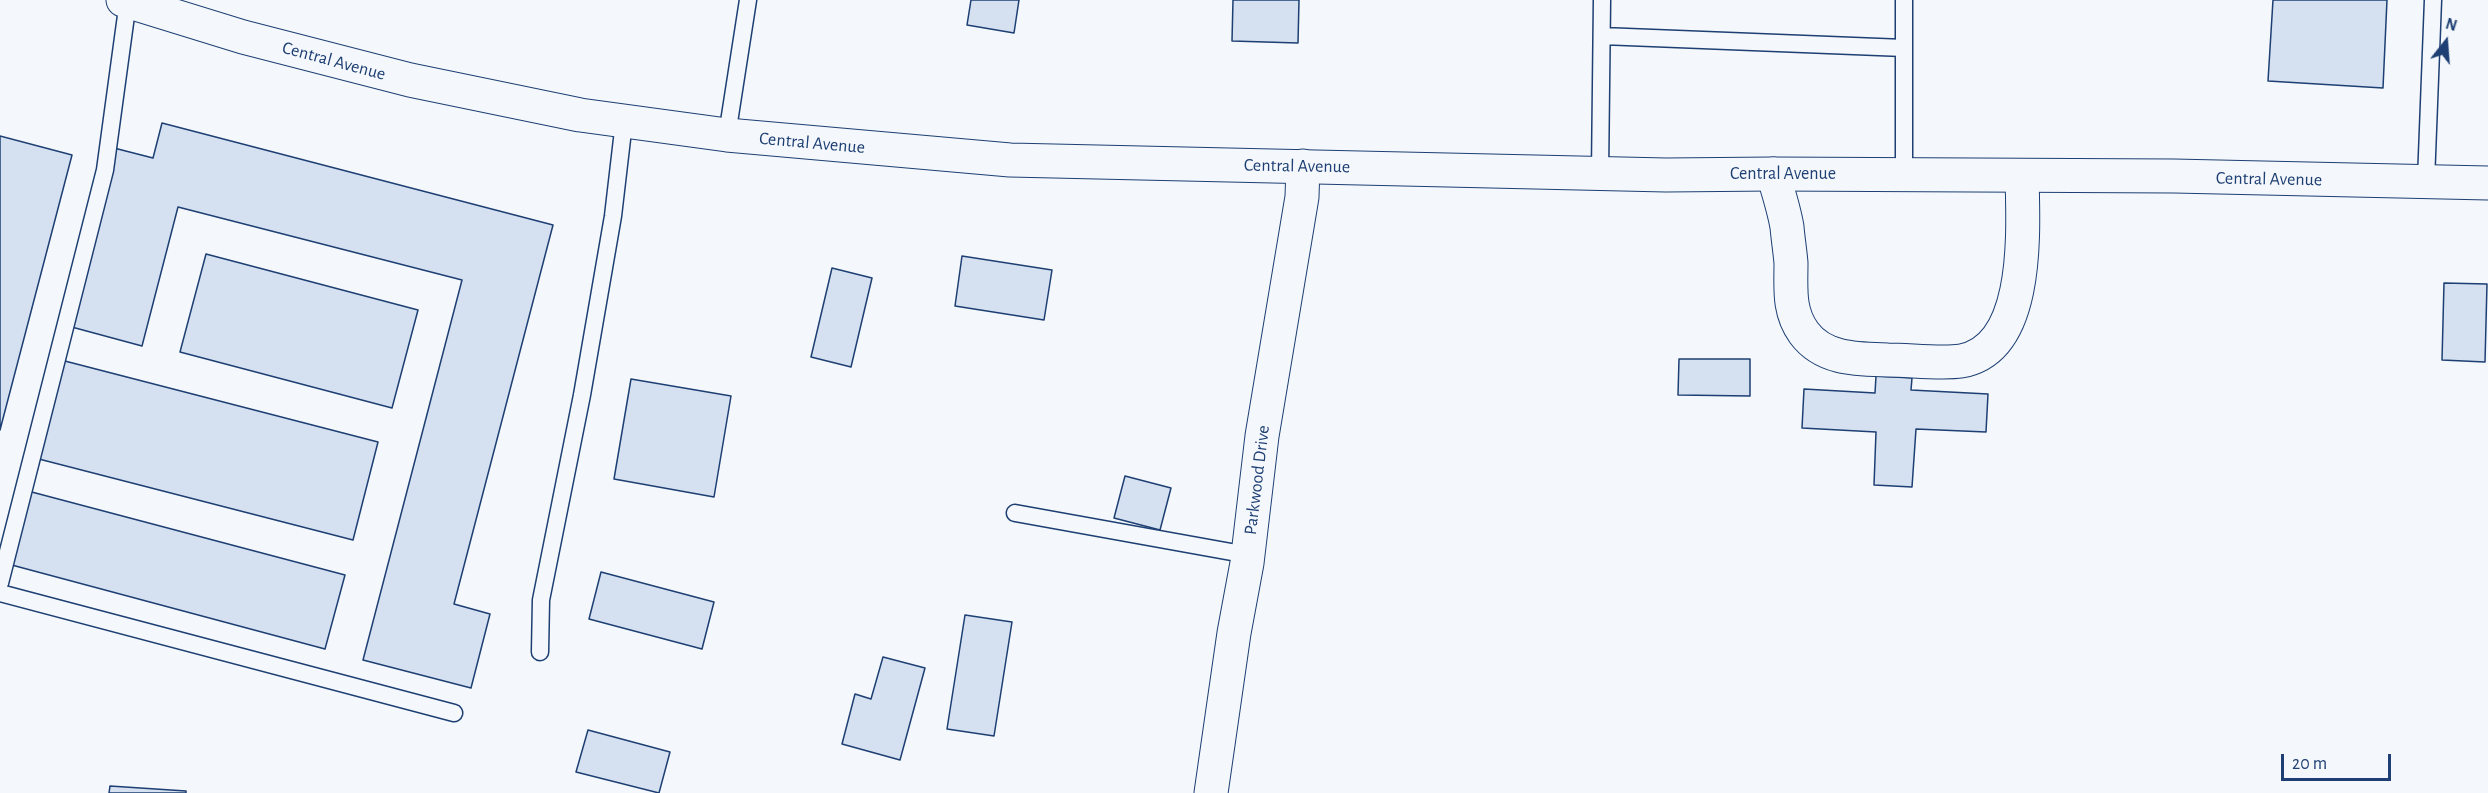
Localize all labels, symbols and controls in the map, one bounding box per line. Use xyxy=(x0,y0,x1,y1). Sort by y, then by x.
north arrow xyxy=(2416,12,2476,72)
text: N xyxy=(2444,16,2459,34)
street label: Central Avenue xyxy=(280,37,388,85)
street label: Central Avenue xyxy=(758,128,866,158)
street label: Central Avenue xyxy=(1244,154,1350,178)
street label: Central Avenue xyxy=(1730,163,1836,185)
street label: Central Avenue xyxy=(2216,167,2322,191)
street label: Parkwood Drive xyxy=(1240,424,1274,536)
scale bar xyxy=(2284,742,2394,780)
text: 20 m xyxy=(2292,755,2327,773)

